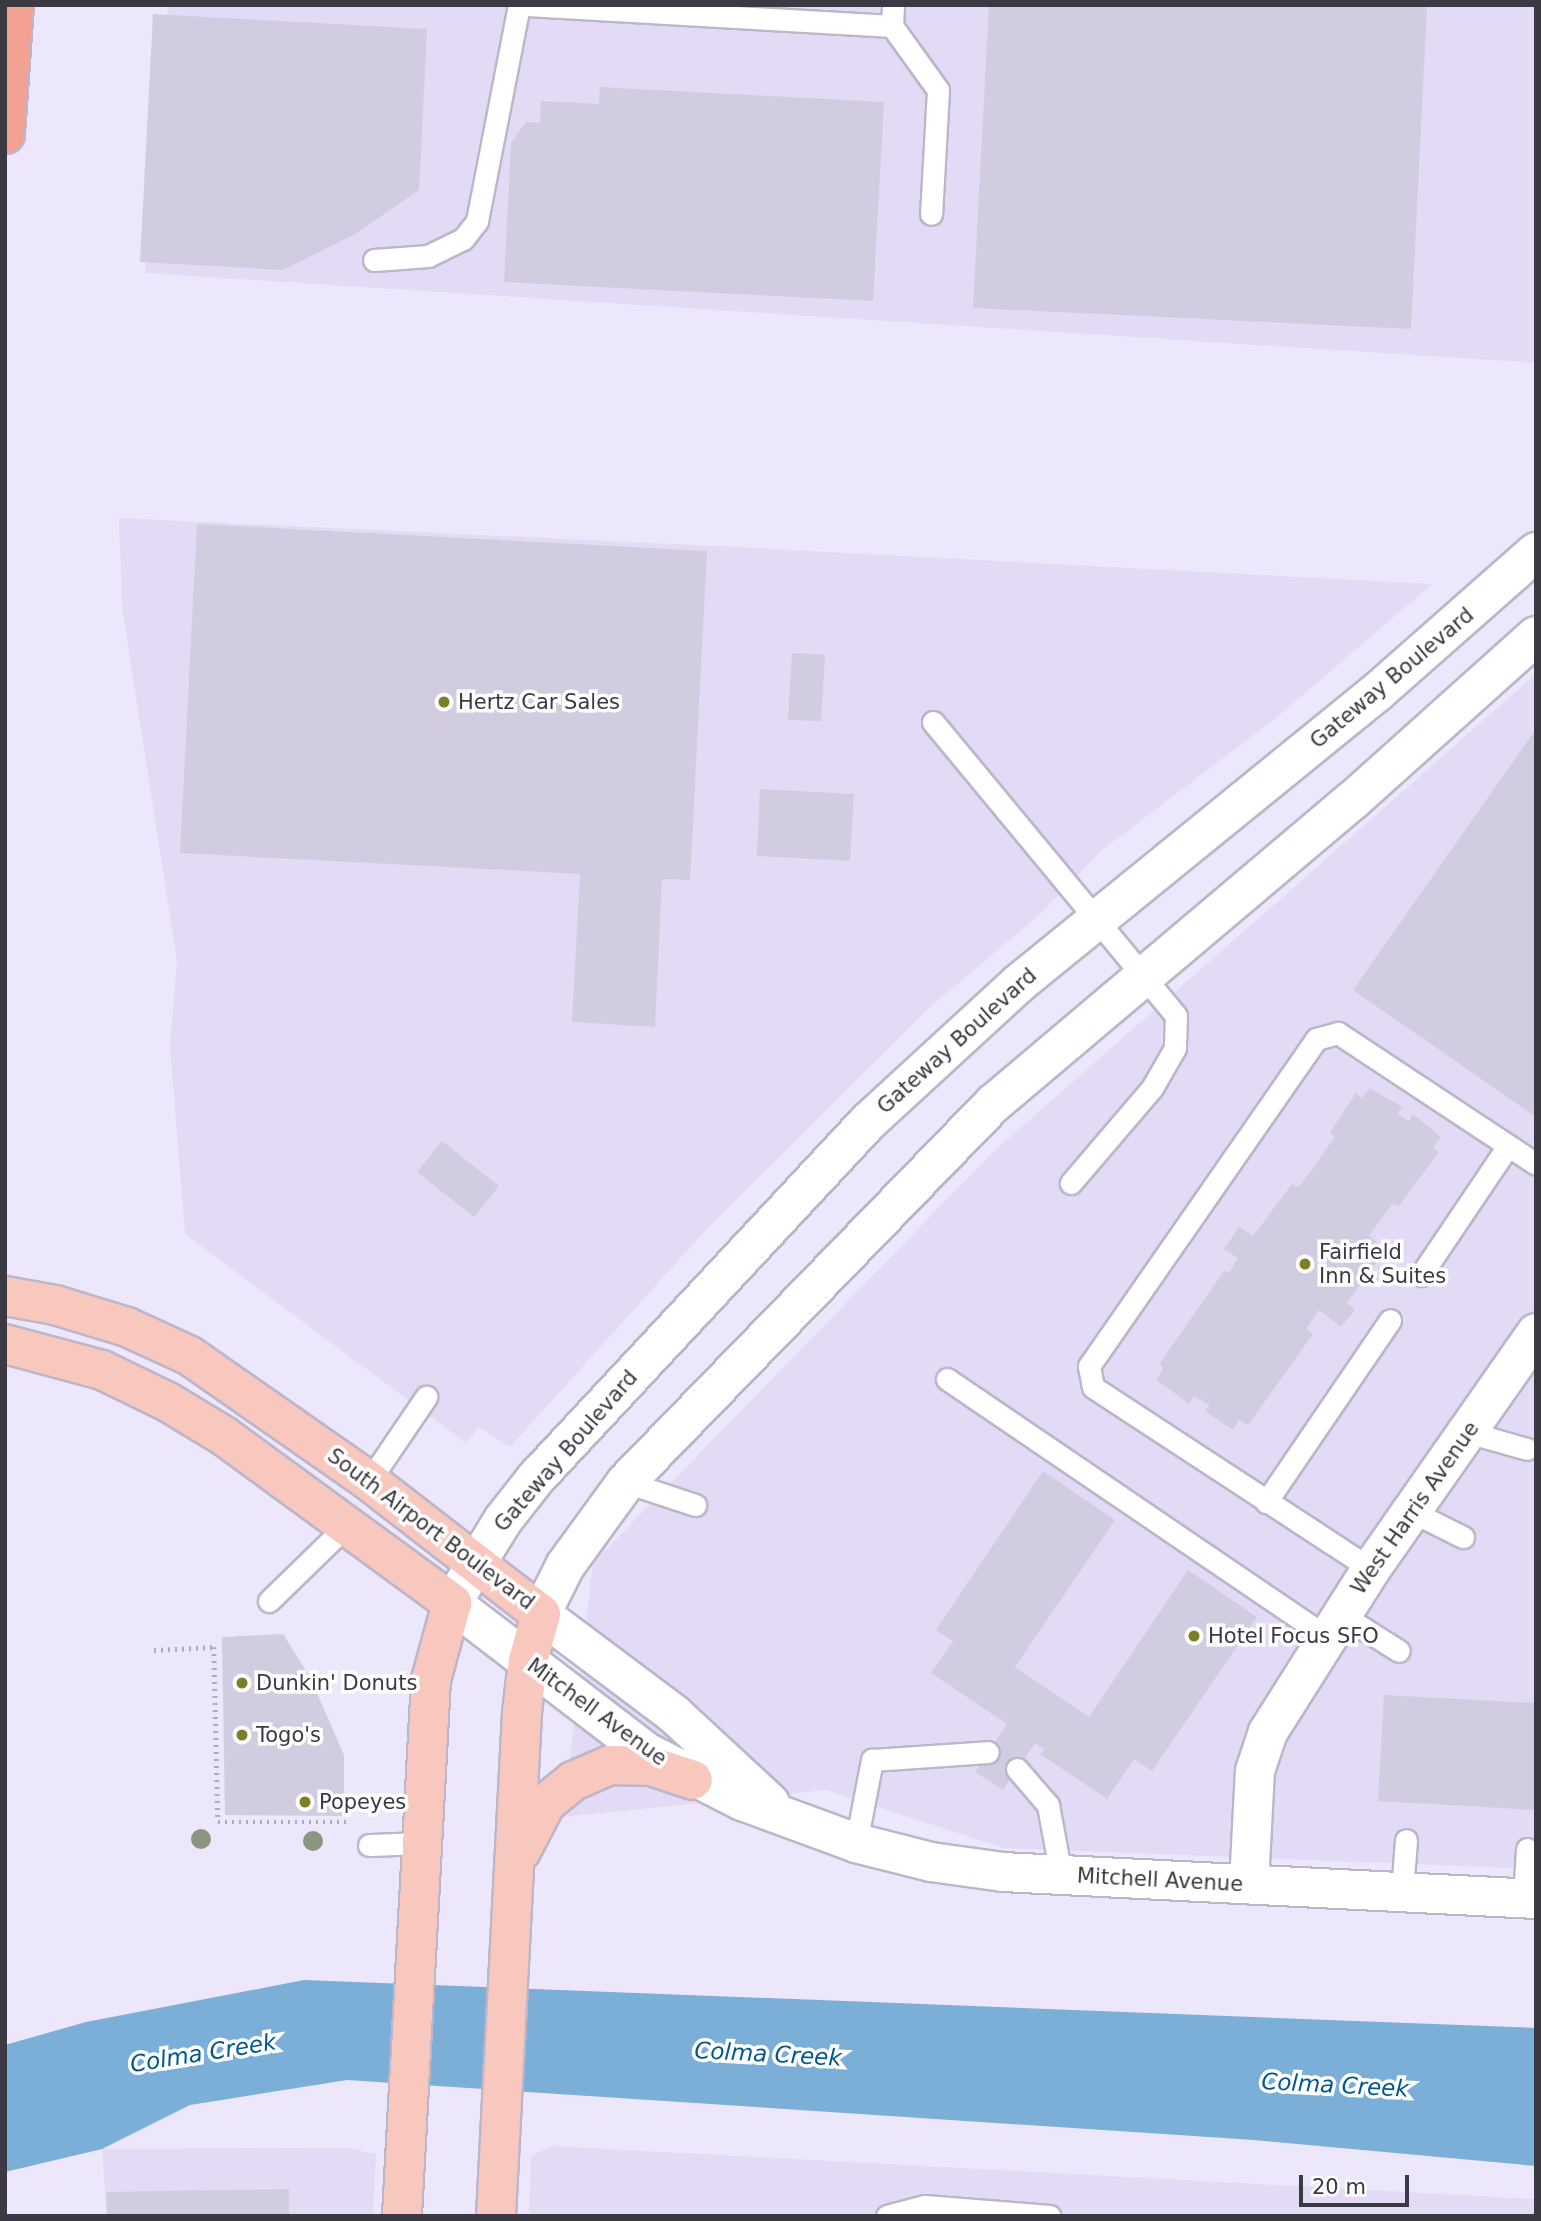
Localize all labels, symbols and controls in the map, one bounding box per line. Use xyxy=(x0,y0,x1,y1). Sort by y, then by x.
street label: Gateway Boulevard xyxy=(1305,602,1479,754)
place label: Hertz Car Sales xyxy=(458,689,620,715)
marker: Hertz Car Sales xyxy=(436,694,452,710)
street label: Gateway Boulevard xyxy=(872,963,1042,1119)
place label: Fairfield Inn & Suites xyxy=(1319,1239,1446,1289)
marker: Fairfield Inn & Suites xyxy=(1297,1256,1313,1272)
street label: Gateway Boulevard xyxy=(489,1365,643,1537)
street label: West Harris Avenue xyxy=(1346,1417,1484,1599)
street label: South Airport Boulevard xyxy=(323,1443,539,1615)
place label: Hotel Focus SFO xyxy=(1208,1623,1379,1649)
marker: Hotel Focus SFO xyxy=(1186,1628,1202,1644)
street label: Mitchell Avenue xyxy=(522,1653,672,1771)
place label: Dunkin' Donuts xyxy=(256,1670,417,1696)
marker: Dunkin' Donuts xyxy=(234,1675,250,1691)
place label: Togo's xyxy=(256,1722,321,1748)
marker: Togo's xyxy=(234,1727,250,1743)
place label: Popeyes xyxy=(319,1789,406,1815)
marker: Popeyes xyxy=(297,1794,313,1810)
street label: Mitchell Avenue xyxy=(1076,1863,1244,1897)
water label: Colma Creek xyxy=(128,2028,278,2078)
water label: Colma Creek xyxy=(694,2036,842,2072)
water label: Colma Creek xyxy=(1261,2067,1409,2103)
scale bar xyxy=(1303,2162,1413,2206)
text: 20 m xyxy=(1312,2175,1366,2199)

